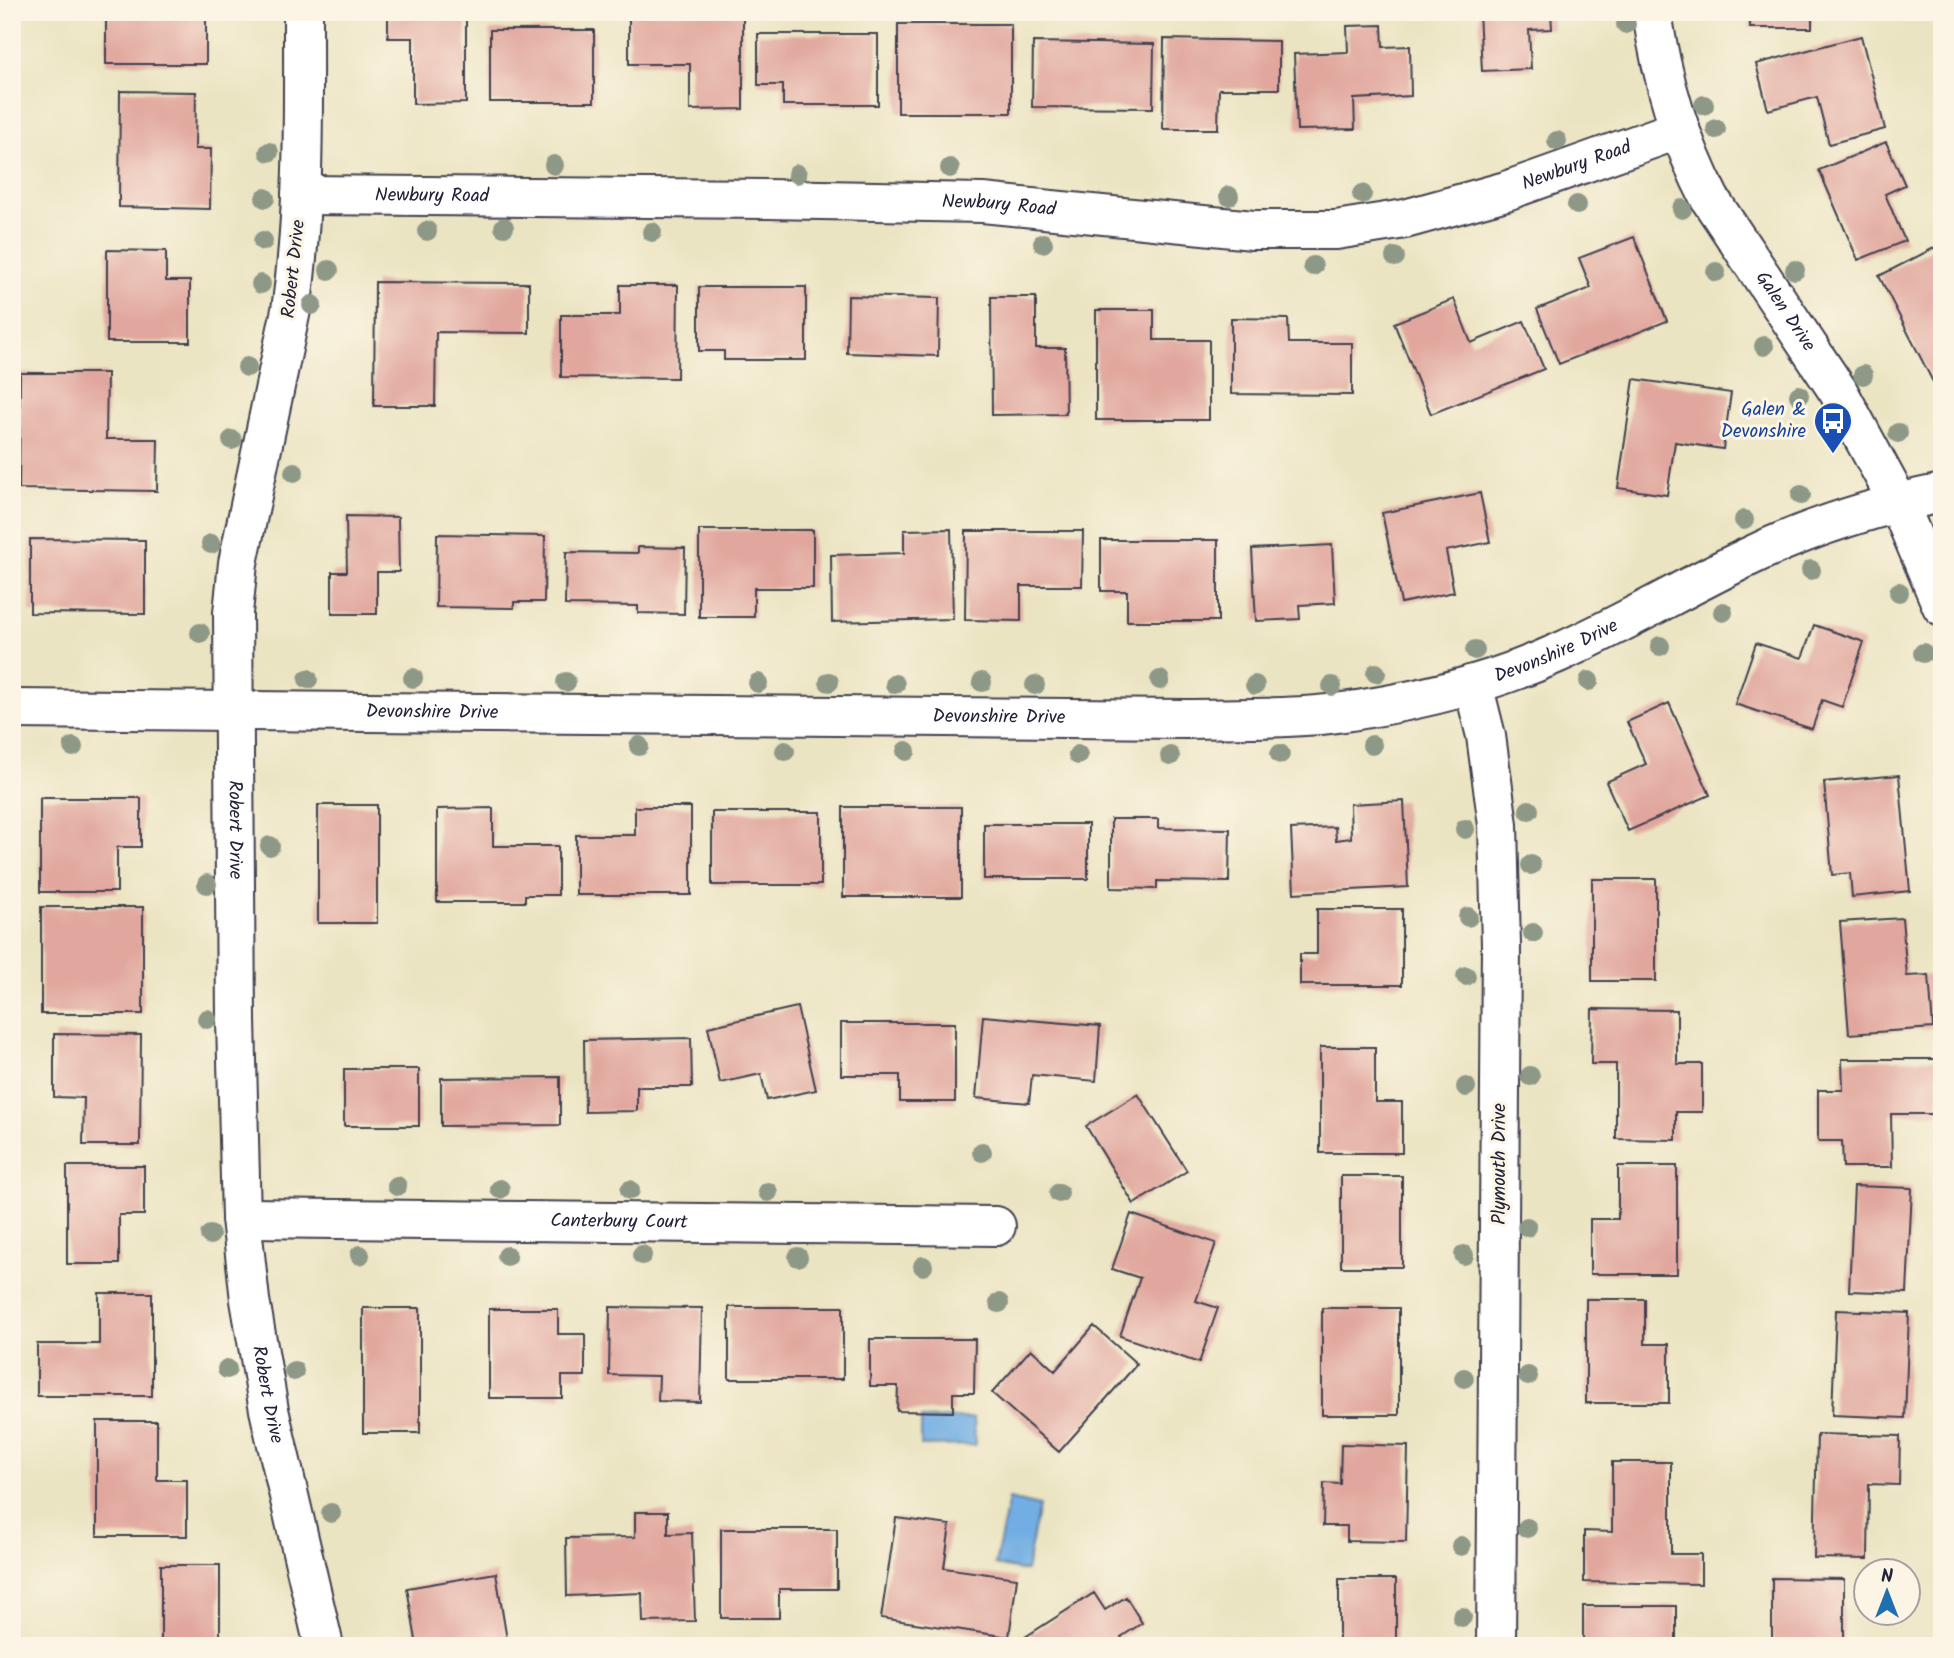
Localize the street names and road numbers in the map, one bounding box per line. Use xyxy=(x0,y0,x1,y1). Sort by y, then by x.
street label: Newbury Road xyxy=(1518,132,1636,199)
street label: Newbury Road xyxy=(375,181,490,212)
street label: Newbury Road xyxy=(942,187,1058,225)
street label: Robert Drive xyxy=(274,218,314,320)
street label: Galen Drive xyxy=(1747,265,1823,358)
street label: Devonshire Drive xyxy=(1490,611,1624,692)
street label: Devonshire Drive xyxy=(366,697,499,728)
street label: Devonshire Drive xyxy=(933,702,1066,733)
street label: Robert Drive xyxy=(219,780,250,880)
street label: Plymouth Drive xyxy=(1485,1103,1515,1225)
street label: Canterbury Court xyxy=(550,1206,688,1238)
street label: Robert Drive xyxy=(243,1343,291,1447)

